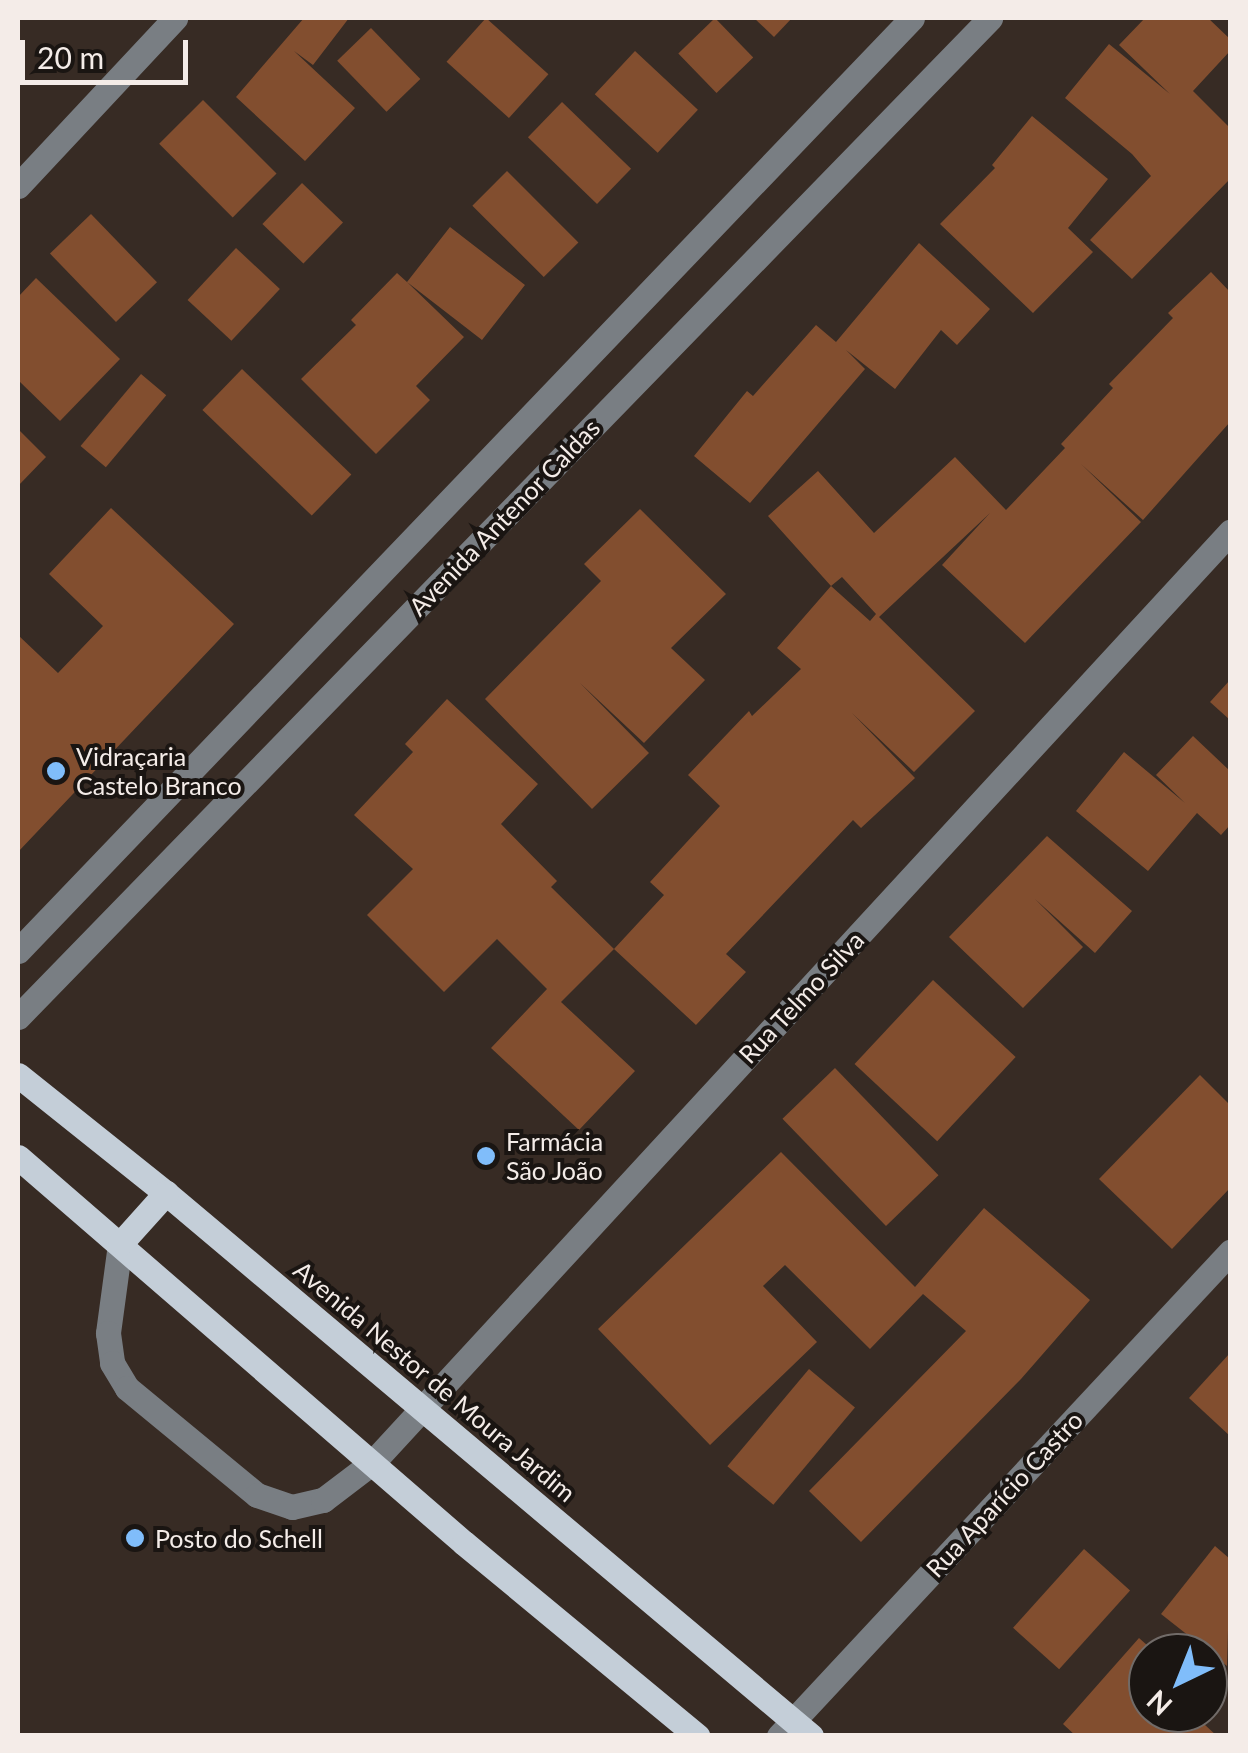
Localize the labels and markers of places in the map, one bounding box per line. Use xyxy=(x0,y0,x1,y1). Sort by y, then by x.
place label: Vidraçaria Castelo Branco xyxy=(76,742,242,801)
marker: Vidraçaria Castelo Branco xyxy=(45,760,67,782)
place label: Farmácia São João xyxy=(506,1127,603,1186)
marker: Farmácia São João xyxy=(475,1145,497,1167)
place label: Posto do Schell xyxy=(155,1523,323,1553)
marker: Posto do Schell xyxy=(124,1527,146,1549)

